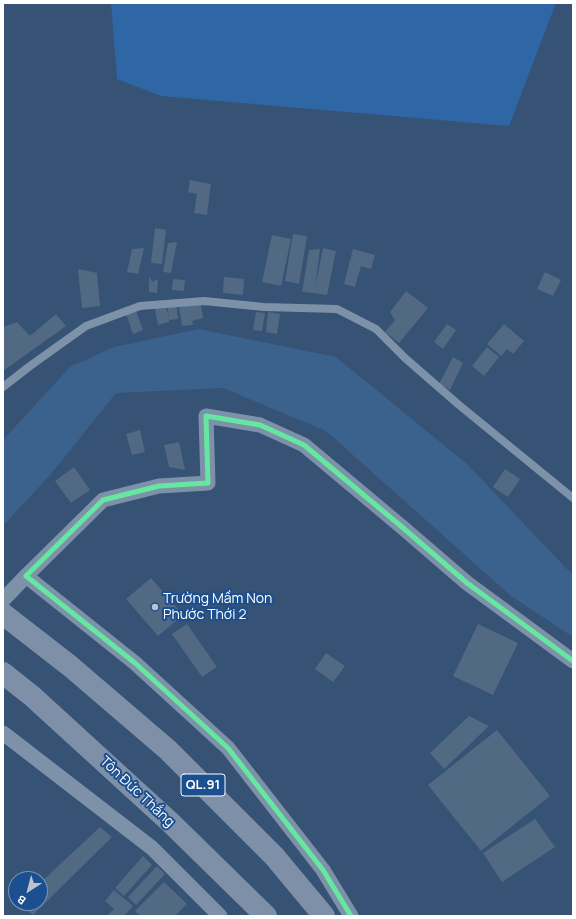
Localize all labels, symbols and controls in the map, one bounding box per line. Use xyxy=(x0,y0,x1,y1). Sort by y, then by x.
place label: Trường Mầm Non Phước Thới 2 xyxy=(163,591,272,624)
marker: Trường Mầm Non Phước Thới 2 xyxy=(150,602,160,612)
street label: Tôn Đức Thắng xyxy=(96,753,178,831)
road number: QL.91 xyxy=(181,774,225,796)
north arrow xyxy=(8,871,48,911)
text: B xyxy=(14,892,28,908)

